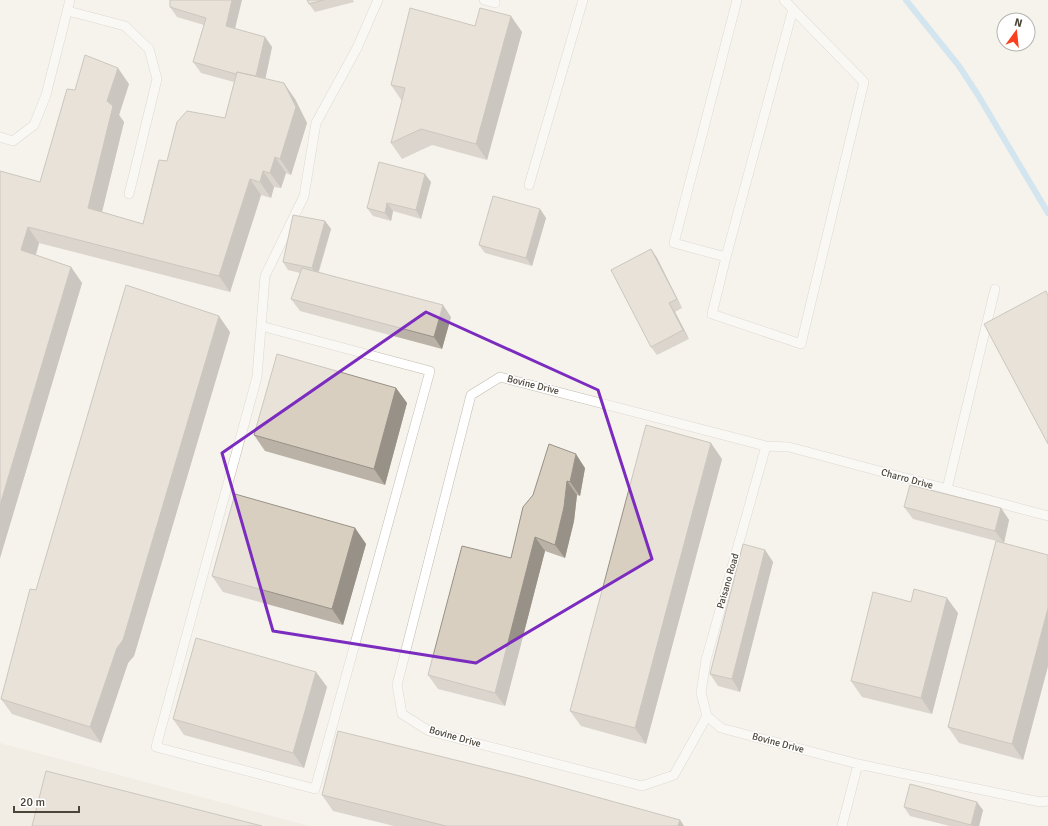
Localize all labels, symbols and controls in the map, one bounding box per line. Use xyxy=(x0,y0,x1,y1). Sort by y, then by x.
north arrow xyxy=(996,12,1036,52)
text: N xyxy=(1013,16,1024,30)
street label: Bovine Drive xyxy=(506,373,560,397)
street label: Charro Drive xyxy=(880,466,934,492)
street label: Paisano Road xyxy=(714,552,742,610)
street label: Bovine Drive xyxy=(428,724,482,750)
street label: Bovine Drive xyxy=(751,730,805,756)
scale bar xyxy=(14,788,79,814)
text: 20 m xyxy=(20,795,45,810)

